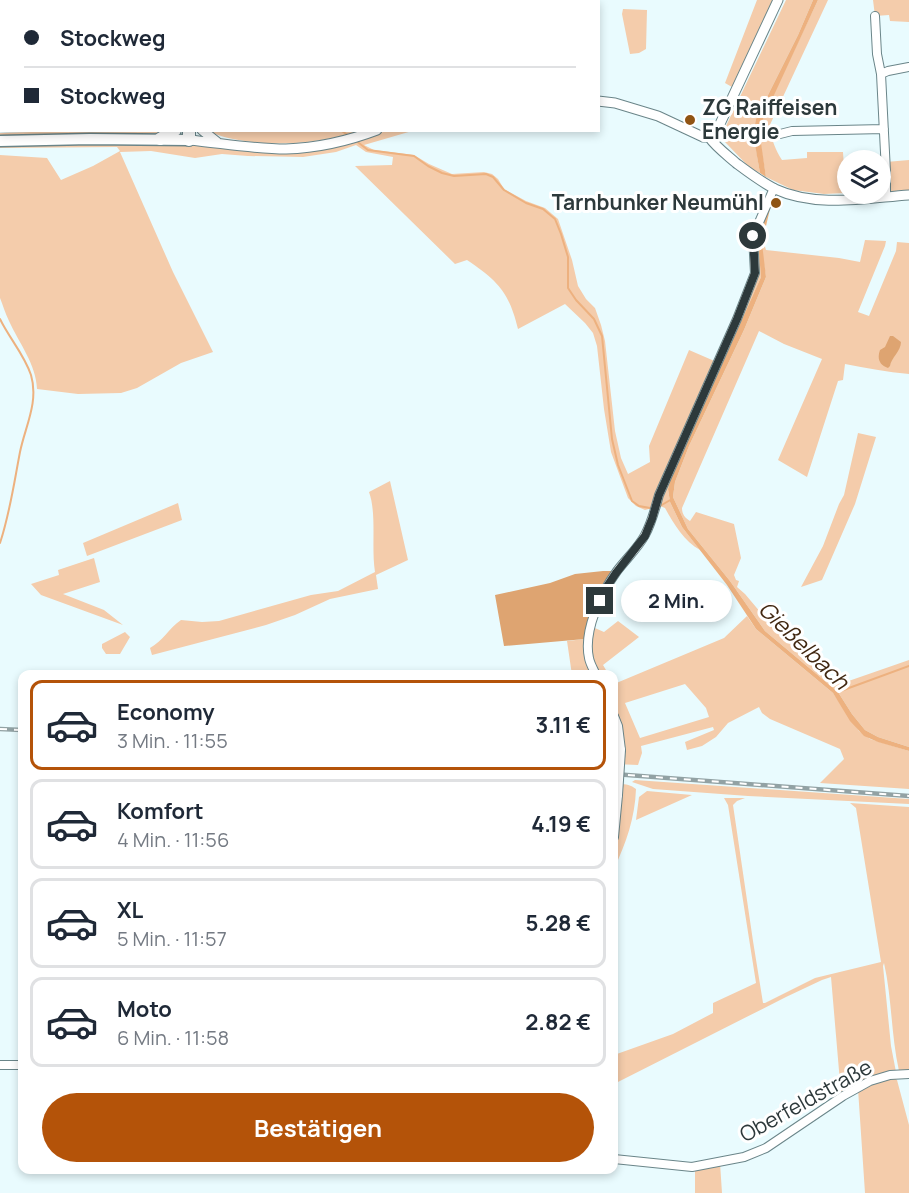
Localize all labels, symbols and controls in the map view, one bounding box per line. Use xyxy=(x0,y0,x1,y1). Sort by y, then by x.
text: Stockweg xyxy=(60,23,166,53)
text: Stockweg xyxy=(60,81,166,111)
place label: ZG Raiffeisen Energie xyxy=(702,93,837,145)
marker: ZG Raiffeisen Energie xyxy=(683,113,697,127)
map controls xyxy=(837,150,891,204)
button: layers xyxy=(837,150,891,204)
place label: Tarnbunker Neumühl xyxy=(552,188,764,216)
marker: Tarnbunker Neumühl xyxy=(769,196,783,210)
route start xyxy=(739,222,766,249)
callout: 2 Min. xyxy=(621,580,732,622)
route end xyxy=(586,587,613,614)
text: 2 Min. xyxy=(648,587,705,614)
water label: Gießelbach xyxy=(752,594,857,696)
text: Economy xyxy=(117,697,215,727)
icon: car xyxy=(45,698,99,752)
text: 3.11 € xyxy=(535,710,591,740)
text: 3 Min. · 11:55 xyxy=(117,727,228,754)
text: Komfort xyxy=(117,796,204,826)
icon: car xyxy=(45,797,99,851)
text: 4.19 € xyxy=(531,809,591,839)
text: 4 Min. · 11:56 xyxy=(117,826,229,853)
text: XL xyxy=(117,895,143,925)
icon: car xyxy=(45,896,99,950)
text: 5.28 € xyxy=(525,908,591,938)
text: 5 Min. · 11:57 xyxy=(117,925,227,952)
text: Moto xyxy=(117,994,172,1024)
icon: car xyxy=(45,995,99,1049)
text: 2.82 € xyxy=(525,1007,591,1037)
text: 6 Min. · 11:58 xyxy=(117,1024,229,1051)
street label: Oberfeldstraße xyxy=(734,1052,877,1148)
button: Bestätigen xyxy=(42,1093,594,1162)

